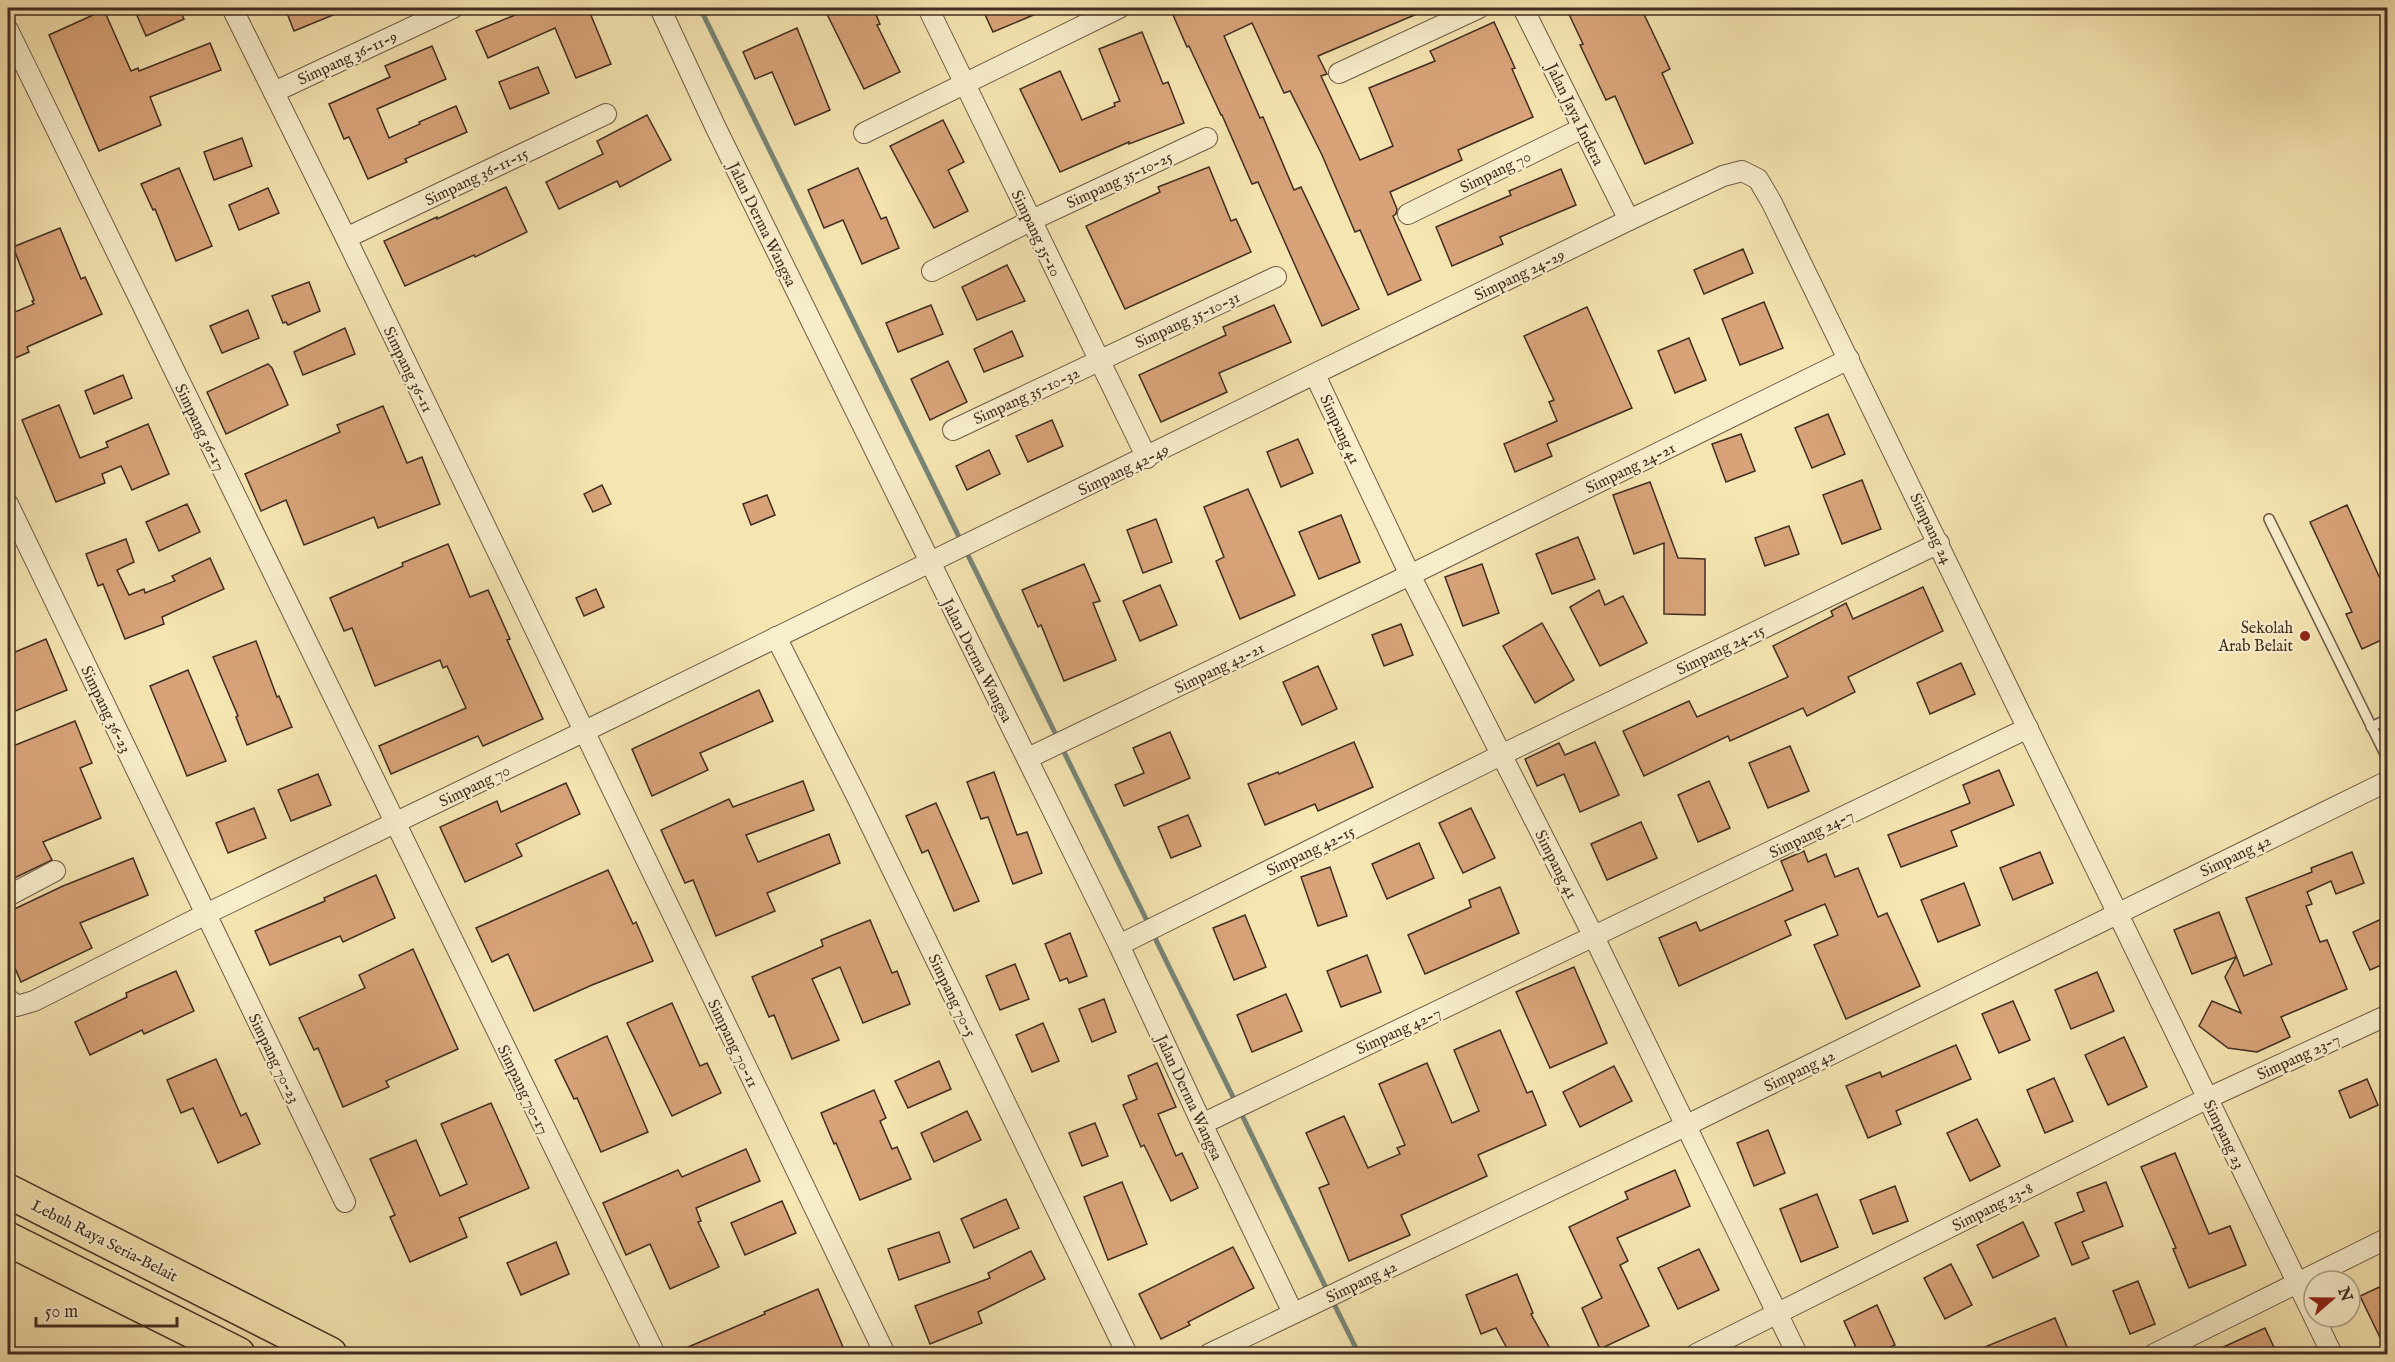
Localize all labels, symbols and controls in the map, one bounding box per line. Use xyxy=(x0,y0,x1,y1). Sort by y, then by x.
street label: Simpang 36-11-9 xyxy=(295,27,401,91)
street label: Jalan Jaya Indera xyxy=(1540,59,1608,169)
street label: Simpang 36-11-15 xyxy=(422,144,532,211)
street label: Simpang 35-10-25 xyxy=(1064,147,1176,214)
street label: Simpang 70 xyxy=(1457,147,1535,199)
street label: Jalan Derma Wangsa xyxy=(722,158,800,290)
street label: Simpang 35-10 xyxy=(1006,187,1065,281)
street label: Simpang 24-29 xyxy=(1471,245,1568,306)
street label: Simpang 35-10-31 xyxy=(1132,288,1244,354)
street label: Simpang 36-11 xyxy=(378,324,437,416)
street label: Simpang 35-10-32 xyxy=(971,363,1083,430)
street label: Simpang 36-17 xyxy=(169,381,229,475)
street label: Simpang 41 xyxy=(1314,392,1364,468)
street label: Simpang 24-21 xyxy=(1583,438,1679,499)
street label: Simpang 42-49 xyxy=(1075,440,1173,501)
street label: Simpang 24 xyxy=(1904,490,1956,568)
street label: Jalan Derma Wangsa xyxy=(936,594,1016,726)
place label: Sekolah Arab Belait xyxy=(2217,619,2294,657)
street label: Simpang 24-15 xyxy=(1673,621,1768,681)
marker: Sekolah Arab Belait xyxy=(2298,629,2312,643)
street label: Simpang 42-21 xyxy=(1172,638,1268,699)
street label: Simpang 36-23 xyxy=(75,663,135,757)
street label: Simpang 70 xyxy=(436,761,514,813)
street label: Simpang 24-7 xyxy=(1766,806,1857,864)
street label: Simpang 42-15 xyxy=(1263,822,1358,882)
street label: Simpang 41 xyxy=(1529,827,1581,903)
street label: Simpang 42 xyxy=(2197,831,2275,883)
street label: Simpang 70-5 xyxy=(923,951,980,1041)
street label: Simpang 70-11 xyxy=(702,996,762,1091)
street label: Simpang 42-7 xyxy=(1353,1003,1444,1060)
street label: Simpang 70-23 xyxy=(243,1011,304,1107)
street label: Jalan Derma Wangsa xyxy=(1150,1030,1226,1164)
street label: Simpang 23-7 xyxy=(2254,1030,2344,1086)
street label: Simpang 70-17 xyxy=(492,1042,553,1138)
street label: Simpang 42 xyxy=(1761,1046,1839,1098)
street label: Simpang 23 xyxy=(2198,1097,2249,1173)
street label: Simpang 23-8 xyxy=(1949,1179,2037,1237)
street label: Lebuh Raya Seria–Belait xyxy=(28,1196,181,1288)
street label: Simpang 42 xyxy=(1323,1257,1401,1309)
north arrow xyxy=(2302,1269,2362,1329)
text: N xyxy=(2332,1284,2356,1305)
scale bar xyxy=(36,1290,177,1328)
text: 50 m xyxy=(45,1301,78,1324)

